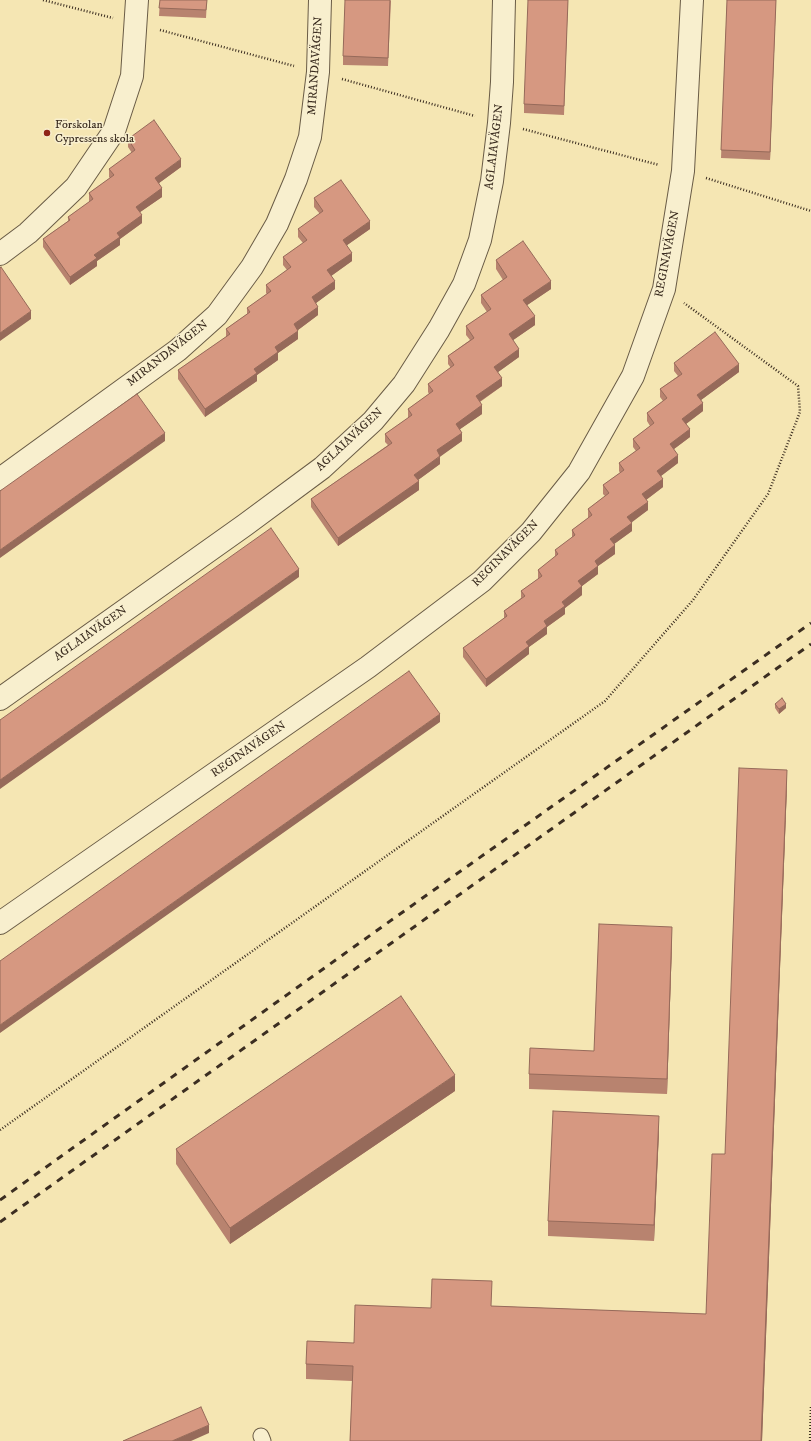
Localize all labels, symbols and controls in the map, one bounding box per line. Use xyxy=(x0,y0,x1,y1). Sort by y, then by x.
street label: MIRANDAVÄGEN xyxy=(305,16,327,116)
street label: AGLAIAVÄGEN xyxy=(483,103,507,191)
place label: Förskolan Cypressens skola xyxy=(55,119,134,147)
marker: Förskolan Cypressens skola xyxy=(42,128,52,138)
street label: REGINAVÄGEN xyxy=(653,209,683,299)
street label: MIRANDAVÄGEN xyxy=(125,318,211,390)
street label: AGLAIAVÄGEN xyxy=(314,405,386,475)
street label: REGINAVÄGEN xyxy=(470,518,542,590)
street label: AGLAIAVÄGEN xyxy=(52,603,130,665)
street label: REGINAVÄGEN xyxy=(209,719,289,781)

